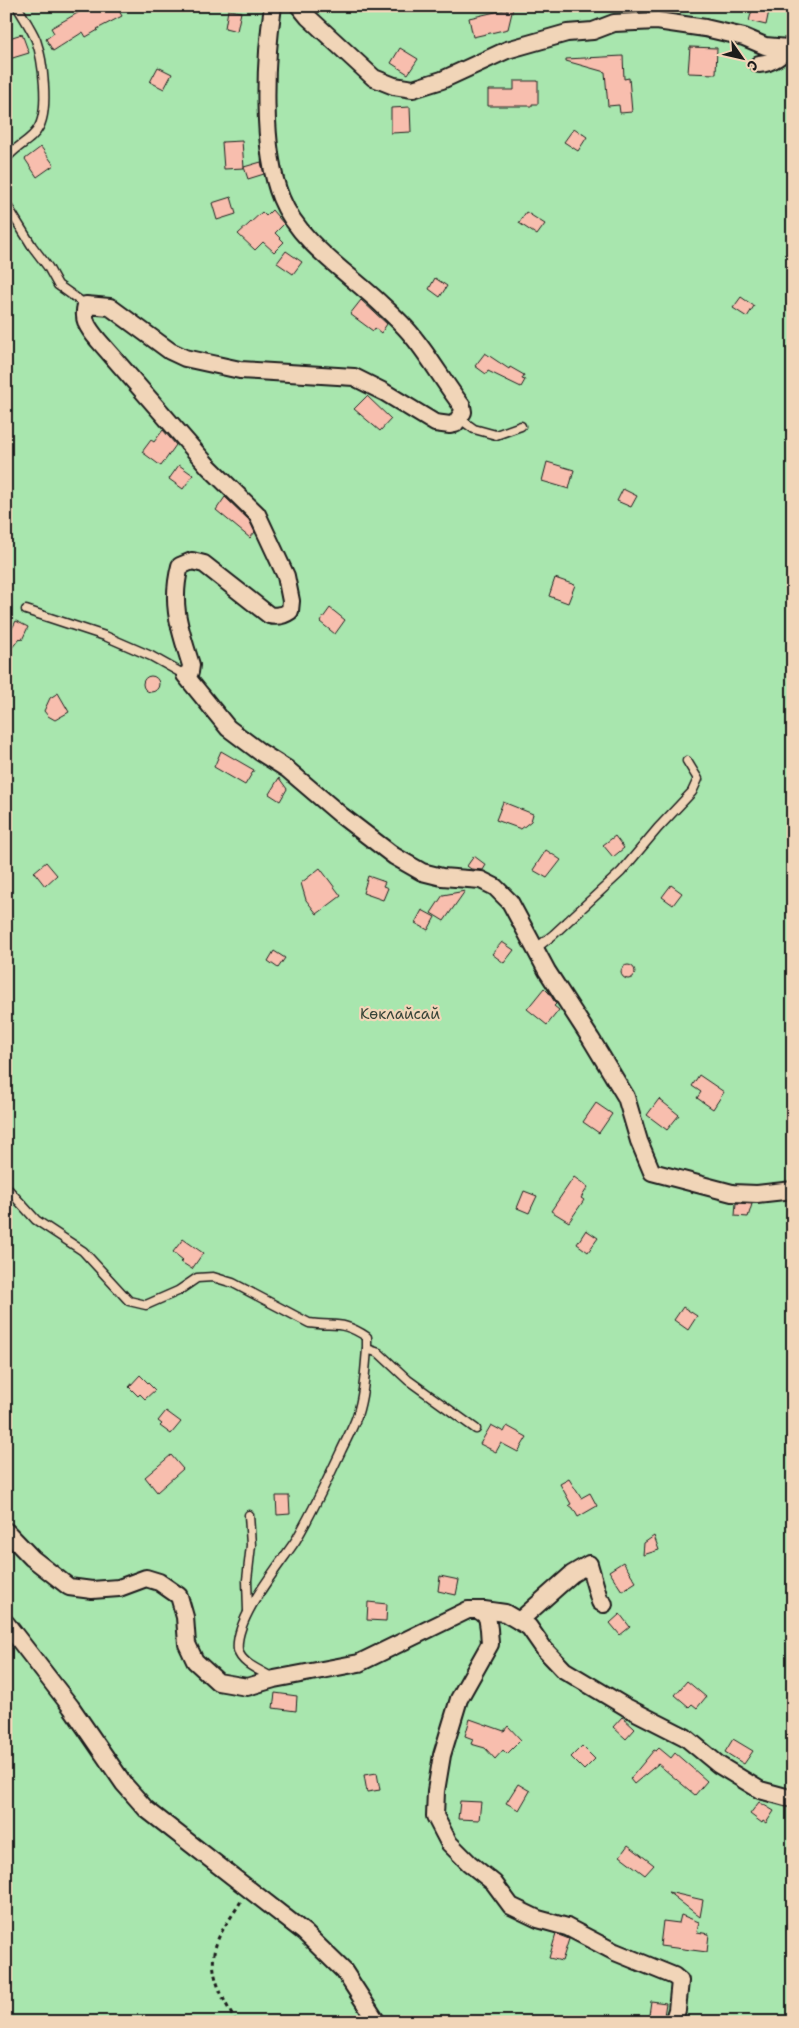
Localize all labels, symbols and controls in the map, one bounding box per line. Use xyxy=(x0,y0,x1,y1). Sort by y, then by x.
north arrow xyxy=(716,32,766,82)
text: С xyxy=(743,57,763,74)
park label: Көклайсай xyxy=(360,1004,440,1024)

